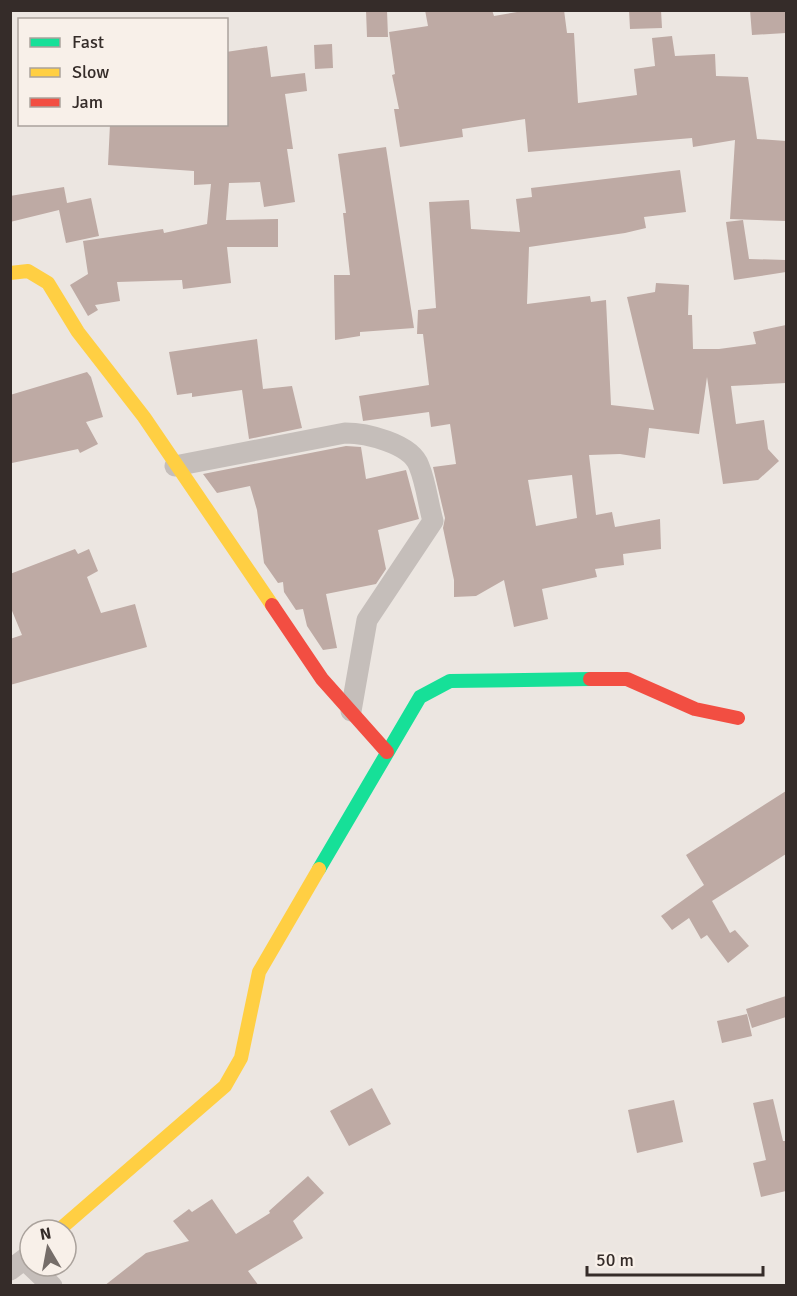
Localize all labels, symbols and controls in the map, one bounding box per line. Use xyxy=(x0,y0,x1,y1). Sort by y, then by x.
legend xyxy=(18,18,228,126)
text: Fast xyxy=(72,31,104,53)
text: Slow xyxy=(72,61,109,83)
text: Jam xyxy=(72,91,103,113)
north arrow xyxy=(18,1218,78,1278)
text: N xyxy=(38,1223,53,1245)
scale bar xyxy=(587,1239,762,1277)
text: 50 m xyxy=(596,1249,634,1271)

